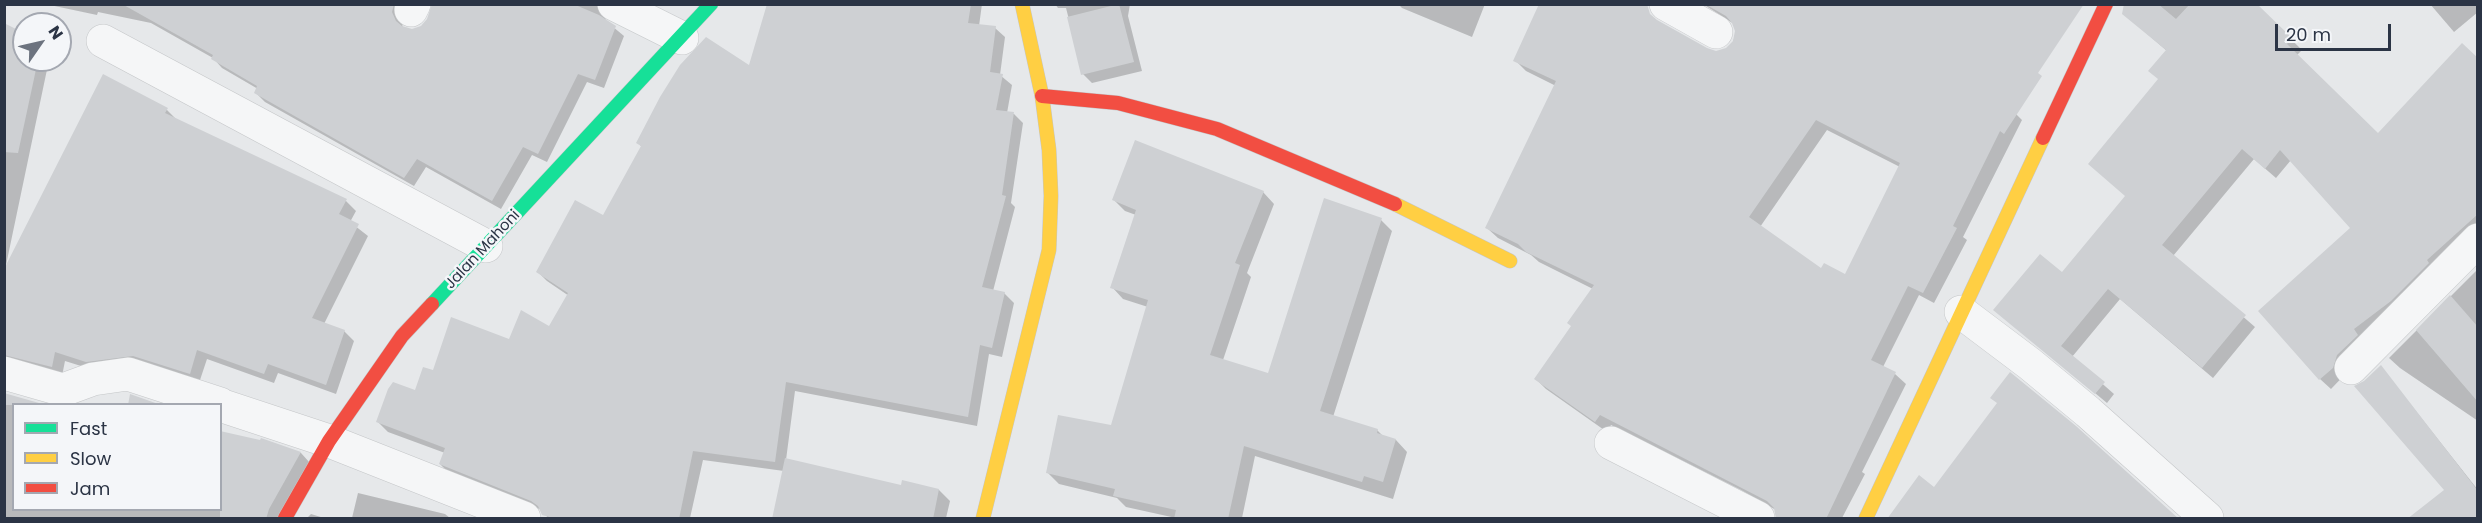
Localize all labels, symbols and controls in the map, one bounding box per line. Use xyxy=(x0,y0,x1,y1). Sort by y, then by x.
north arrow xyxy=(12,12,72,72)
scale bar xyxy=(2278,12,2394,50)
text: N xyxy=(43,21,69,44)
text: 20 m xyxy=(2286,22,2331,47)
street label: Jalan Mahoni xyxy=(442,207,524,293)
legend xyxy=(12,403,222,511)
text: Fast xyxy=(70,416,107,441)
text: Slow xyxy=(70,446,111,471)
text: Jam xyxy=(70,476,110,501)

